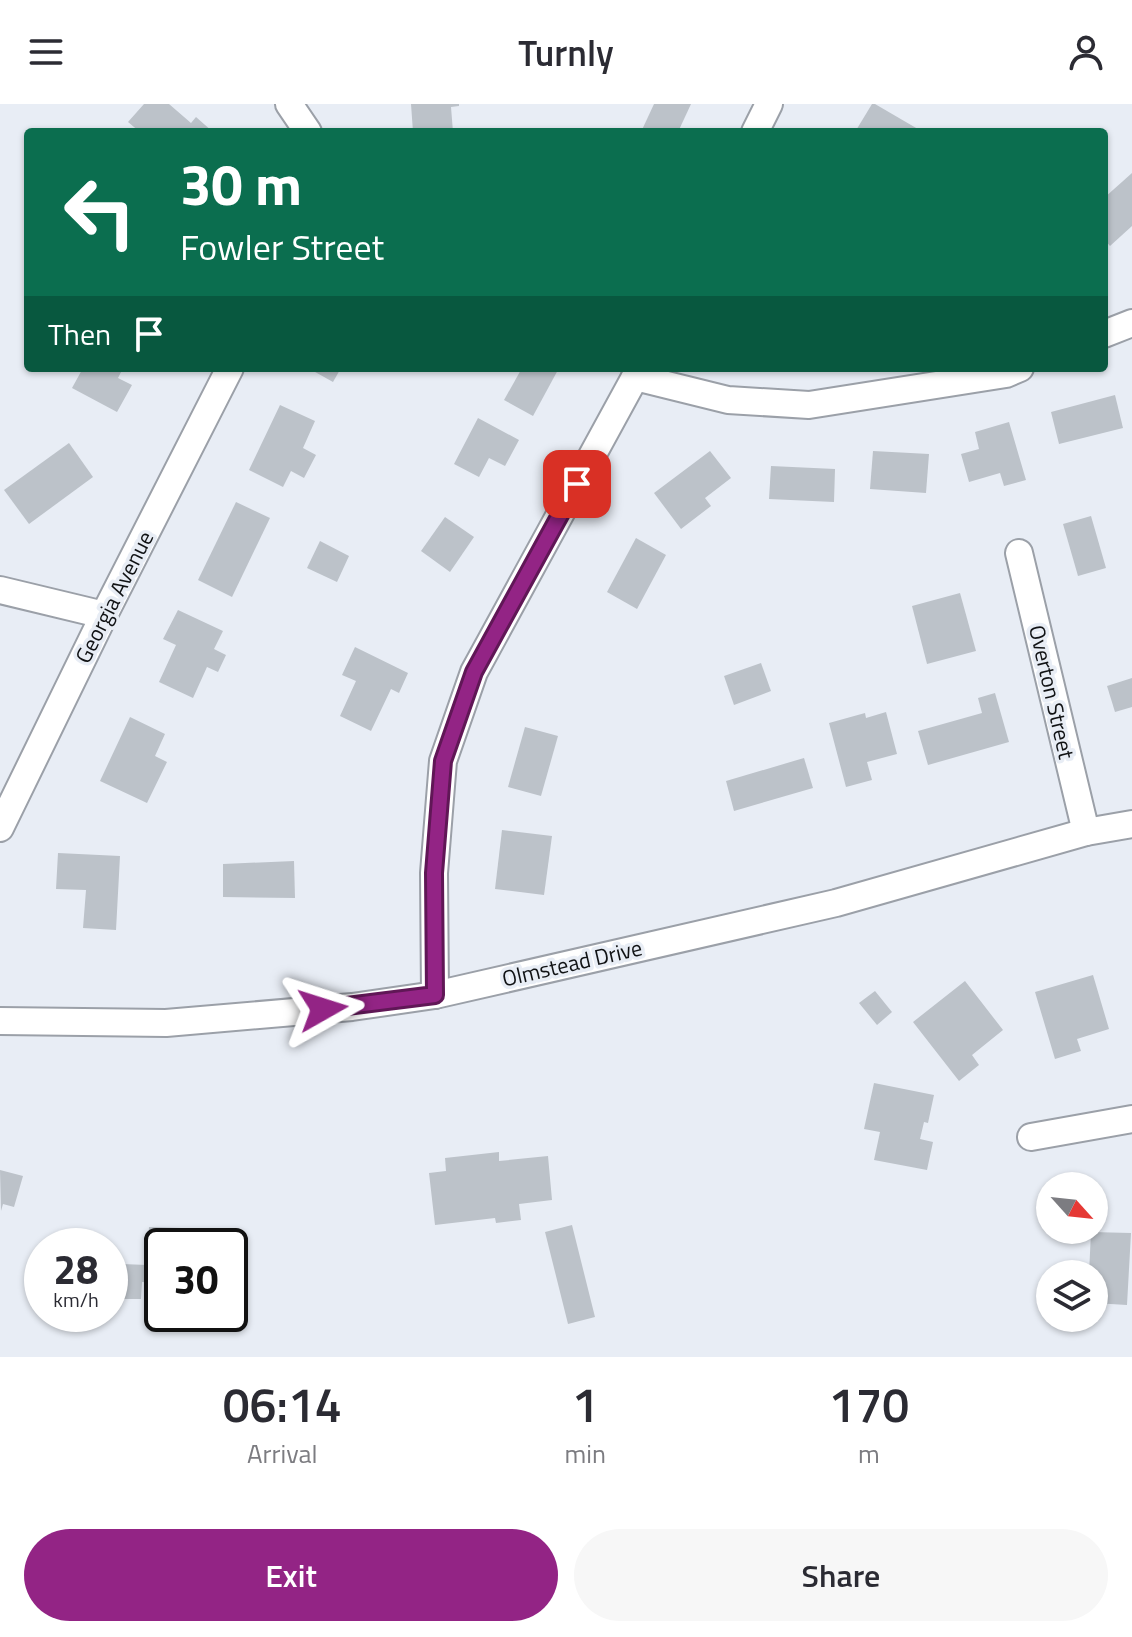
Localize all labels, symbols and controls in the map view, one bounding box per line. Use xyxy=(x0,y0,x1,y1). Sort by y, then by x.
text: Turnly xyxy=(518,25,614,80)
icon: menu xyxy=(24,30,68,74)
icon: person xyxy=(1064,30,1108,74)
text: 30 m xyxy=(180,142,302,227)
icon: left xyxy=(48,160,152,264)
text: Fowler Street xyxy=(180,219,384,274)
text: Then xyxy=(48,311,111,357)
icon: arrive xyxy=(127,312,171,356)
pin xyxy=(543,450,611,518)
icon: arrive xyxy=(555,462,599,506)
street label: Georgia Avenue xyxy=(66,525,162,669)
street label: Overton Street xyxy=(1020,622,1084,763)
street label: Olmstead Drive xyxy=(499,930,645,996)
position arrow xyxy=(281,967,365,1051)
north arrow xyxy=(1036,1172,1108,1244)
map controls xyxy=(1036,1172,1108,1332)
speed limit sign: 30 xyxy=(144,1228,248,1332)
text: 28 xyxy=(54,1239,98,1300)
button: layers xyxy=(1036,1260,1108,1332)
text: km/h xyxy=(53,1284,99,1315)
text: 06:14 xyxy=(223,1368,342,1441)
text: 1 xyxy=(572,1368,599,1441)
text: 170 xyxy=(829,1368,909,1441)
text: Arrival xyxy=(247,1434,317,1473)
text: min xyxy=(564,1434,606,1473)
text: m xyxy=(858,1434,880,1473)
button: Exit xyxy=(24,1529,558,1621)
button: Share xyxy=(574,1529,1108,1621)

